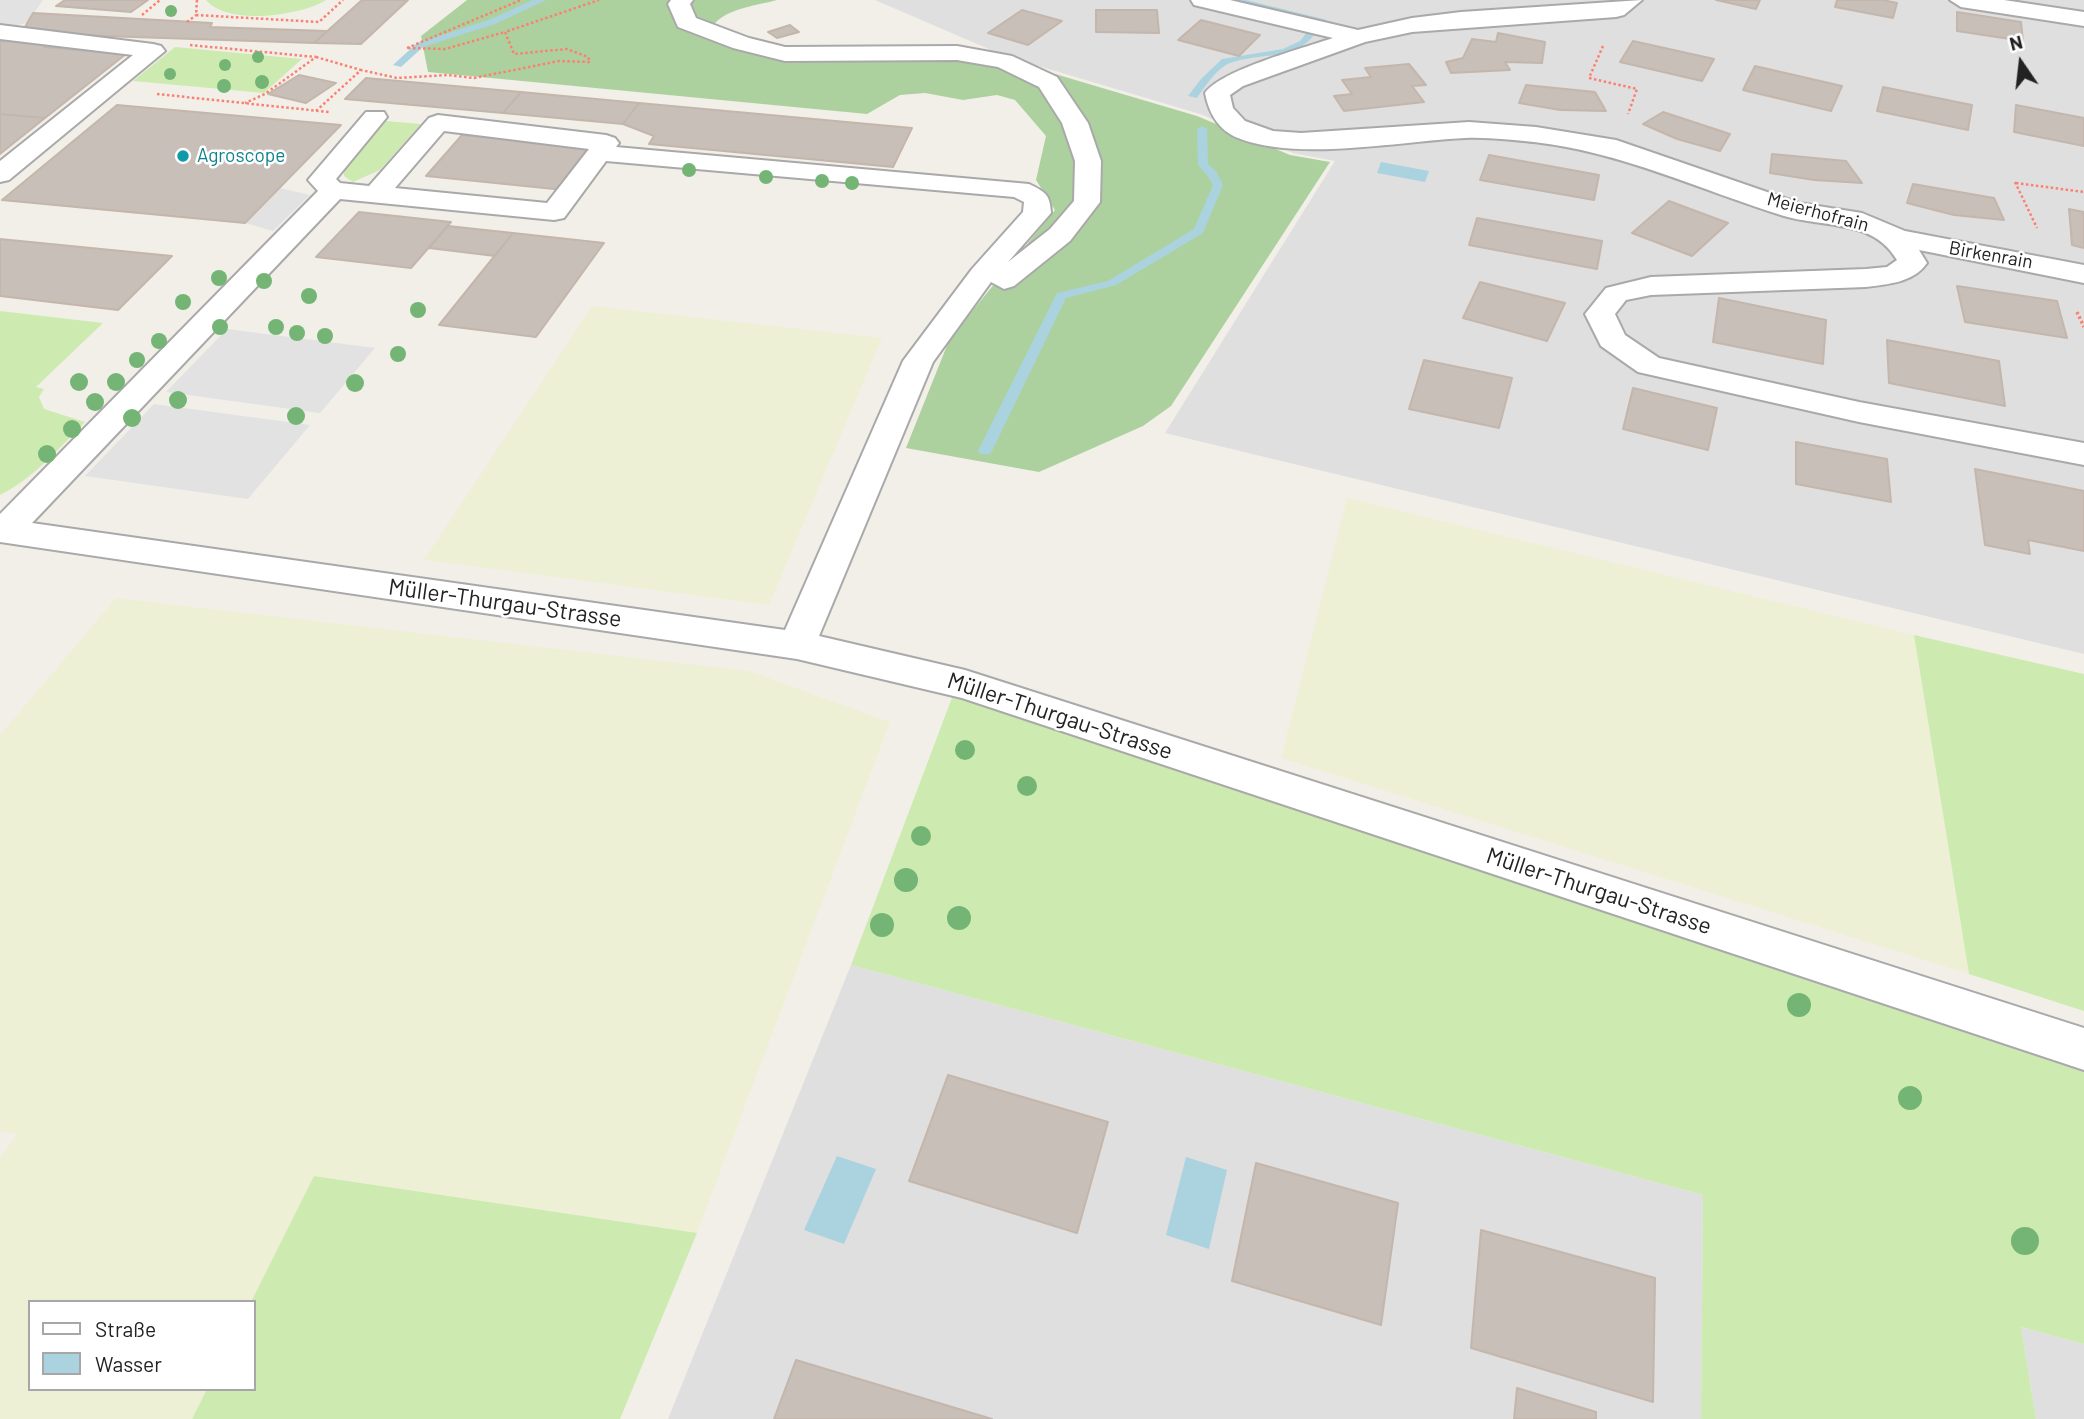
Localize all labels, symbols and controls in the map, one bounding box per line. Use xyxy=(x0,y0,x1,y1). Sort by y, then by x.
north arrow xyxy=(1986,28,2056,98)
text: N xyxy=(2007,29,2025,55)
place label: Agroscope xyxy=(197,145,285,167)
marker: Agroscope xyxy=(175,148,191,164)
street label: Meierhofrain xyxy=(1765,187,1871,237)
street label: Birkenrain xyxy=(1947,236,2035,274)
street label: Müller-Thurgau-Strasse xyxy=(387,573,623,633)
street label: Müller-Thurgau-Strasse xyxy=(944,667,1176,765)
street label: Müller-Thurgau-Strasse xyxy=(1483,842,1715,940)
legend xyxy=(28,1300,256,1391)
text: Straße xyxy=(95,1316,156,1341)
text: Wasser xyxy=(95,1351,162,1376)

